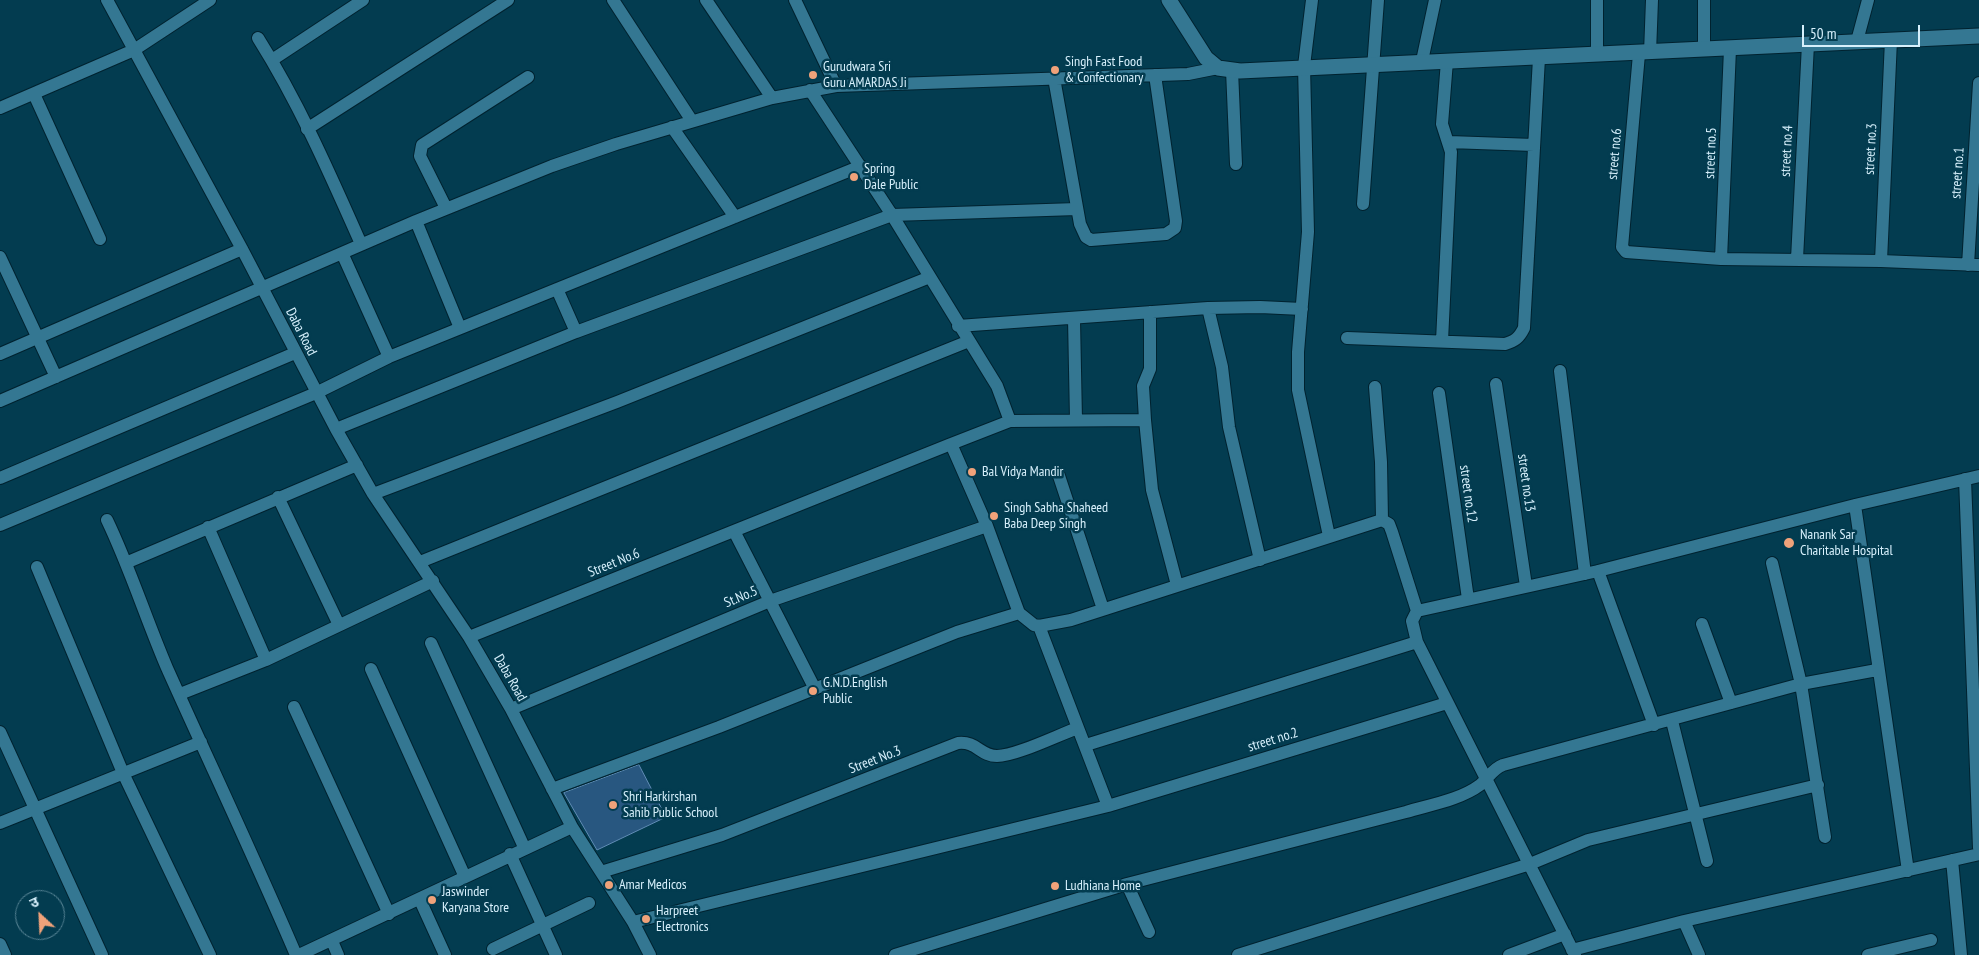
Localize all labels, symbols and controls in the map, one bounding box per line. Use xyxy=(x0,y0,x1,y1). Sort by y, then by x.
scale bar xyxy=(1804,15,1922,47)
text: 50 m xyxy=(1810,24,1836,43)
place label: Singh Fast Food & Confectionary xyxy=(1065,54,1143,86)
place label: Gurudwara Sri Guru AMARDAS Ji xyxy=(823,59,907,92)
marker: Singh Fast Food & Confectionary xyxy=(1049,64,1061,76)
marker: Gurudwara Sri Guru AMARDAS Ji xyxy=(807,69,819,81)
street label: street no.3 xyxy=(1861,123,1881,175)
street label: street no.4 xyxy=(1777,125,1797,177)
street label: street no.5 xyxy=(1702,127,1720,179)
street label: street no.6 xyxy=(1604,128,1626,180)
street label: street no.1 xyxy=(1948,147,1968,199)
place label: Spring Dale Public xyxy=(864,161,918,193)
marker: Spring Dale Public xyxy=(848,171,860,183)
street label: Daba Road xyxy=(282,305,320,359)
street label: street no.13 xyxy=(1514,453,1538,513)
place label: Bal Vidya Mandir xyxy=(982,464,1063,480)
street label: street no.12 xyxy=(1456,464,1480,524)
marker: Bal Vidya Mandir xyxy=(966,466,978,478)
place label: Singh Sabha Shaheed Baba Deep Singh xyxy=(1004,500,1108,532)
marker: Singh Sabha Shaheed Baba Deep Singh xyxy=(988,510,1000,522)
place label: Nanank Sar Charitable Hospital xyxy=(1800,527,1893,560)
marker: Nanank Sar Charitable Hospital xyxy=(1782,536,1796,550)
street label: Street No.6 xyxy=(586,545,642,581)
street label: St.No.5 xyxy=(722,582,760,612)
street label: Daba Road xyxy=(490,652,530,704)
place label: G.N.D.English Public xyxy=(823,675,887,708)
marker: G.N.D.English Public xyxy=(807,685,819,697)
street label: street no.2 xyxy=(1246,724,1300,756)
street label: Street No.3 xyxy=(847,742,903,778)
place label: Shri Harkirshan Sahib Public School xyxy=(623,789,718,822)
marker: Shri Harkirshan Sahib Public School xyxy=(607,799,619,811)
place label: Amar Medicos xyxy=(619,877,686,893)
place label: Ludhiana Home xyxy=(1065,878,1141,894)
marker: Amar Medicos xyxy=(603,879,615,891)
marker: Ludhiana Home xyxy=(1049,880,1061,892)
place label: Jaswinder Karyana Store xyxy=(442,884,509,916)
north arrow xyxy=(15,890,65,940)
text: उ xyxy=(27,892,42,912)
marker: Jaswinder Karyana Store xyxy=(426,894,438,906)
place label: Harpreet Electronics xyxy=(656,903,709,936)
marker: Harpreet Electronics xyxy=(640,913,652,925)

